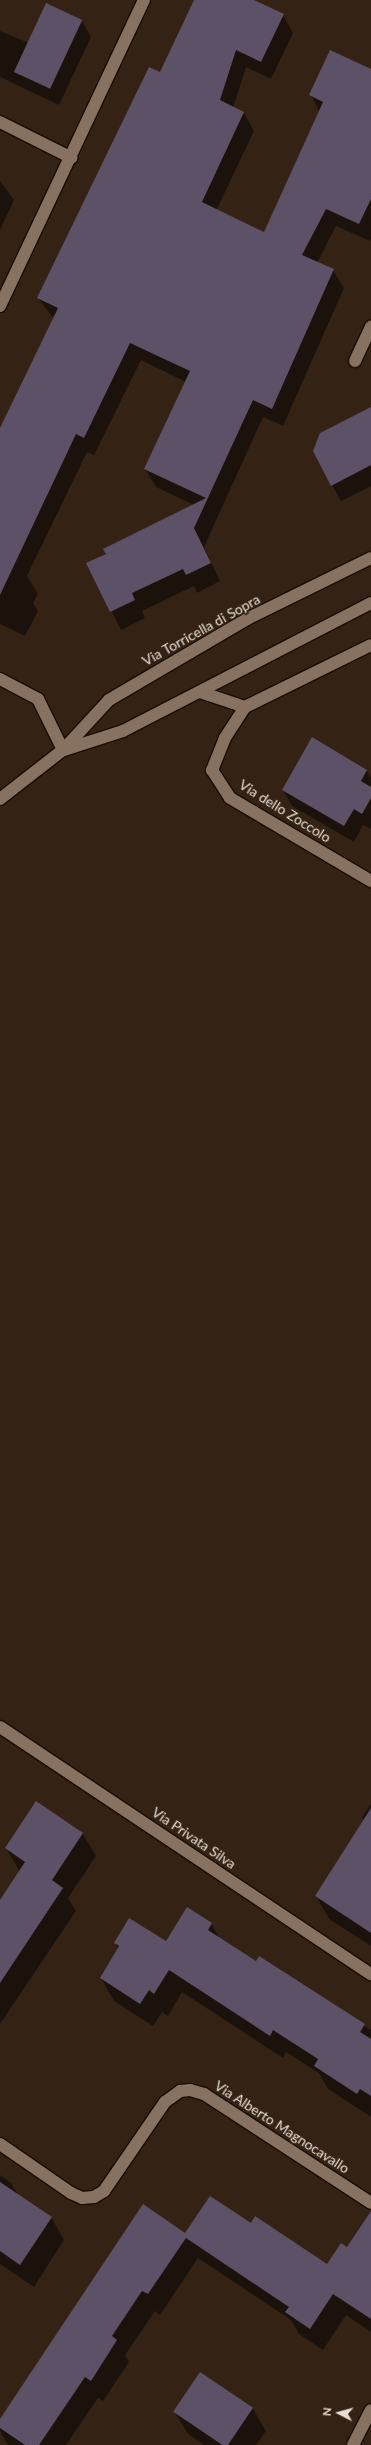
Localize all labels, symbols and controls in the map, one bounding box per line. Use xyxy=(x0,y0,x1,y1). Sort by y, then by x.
street label: Via Torricella di Sopra xyxy=(139,591,263,669)
street label: Via dello Zoccolo xyxy=(236,776,334,846)
street label: Via Privata Silva xyxy=(149,1804,239,1872)
street label: Via Alberto Magnocavallo xyxy=(211,2077,353,2177)
north arrow xyxy=(319,2393,359,2433)
text: N xyxy=(320,2407,333,2417)

